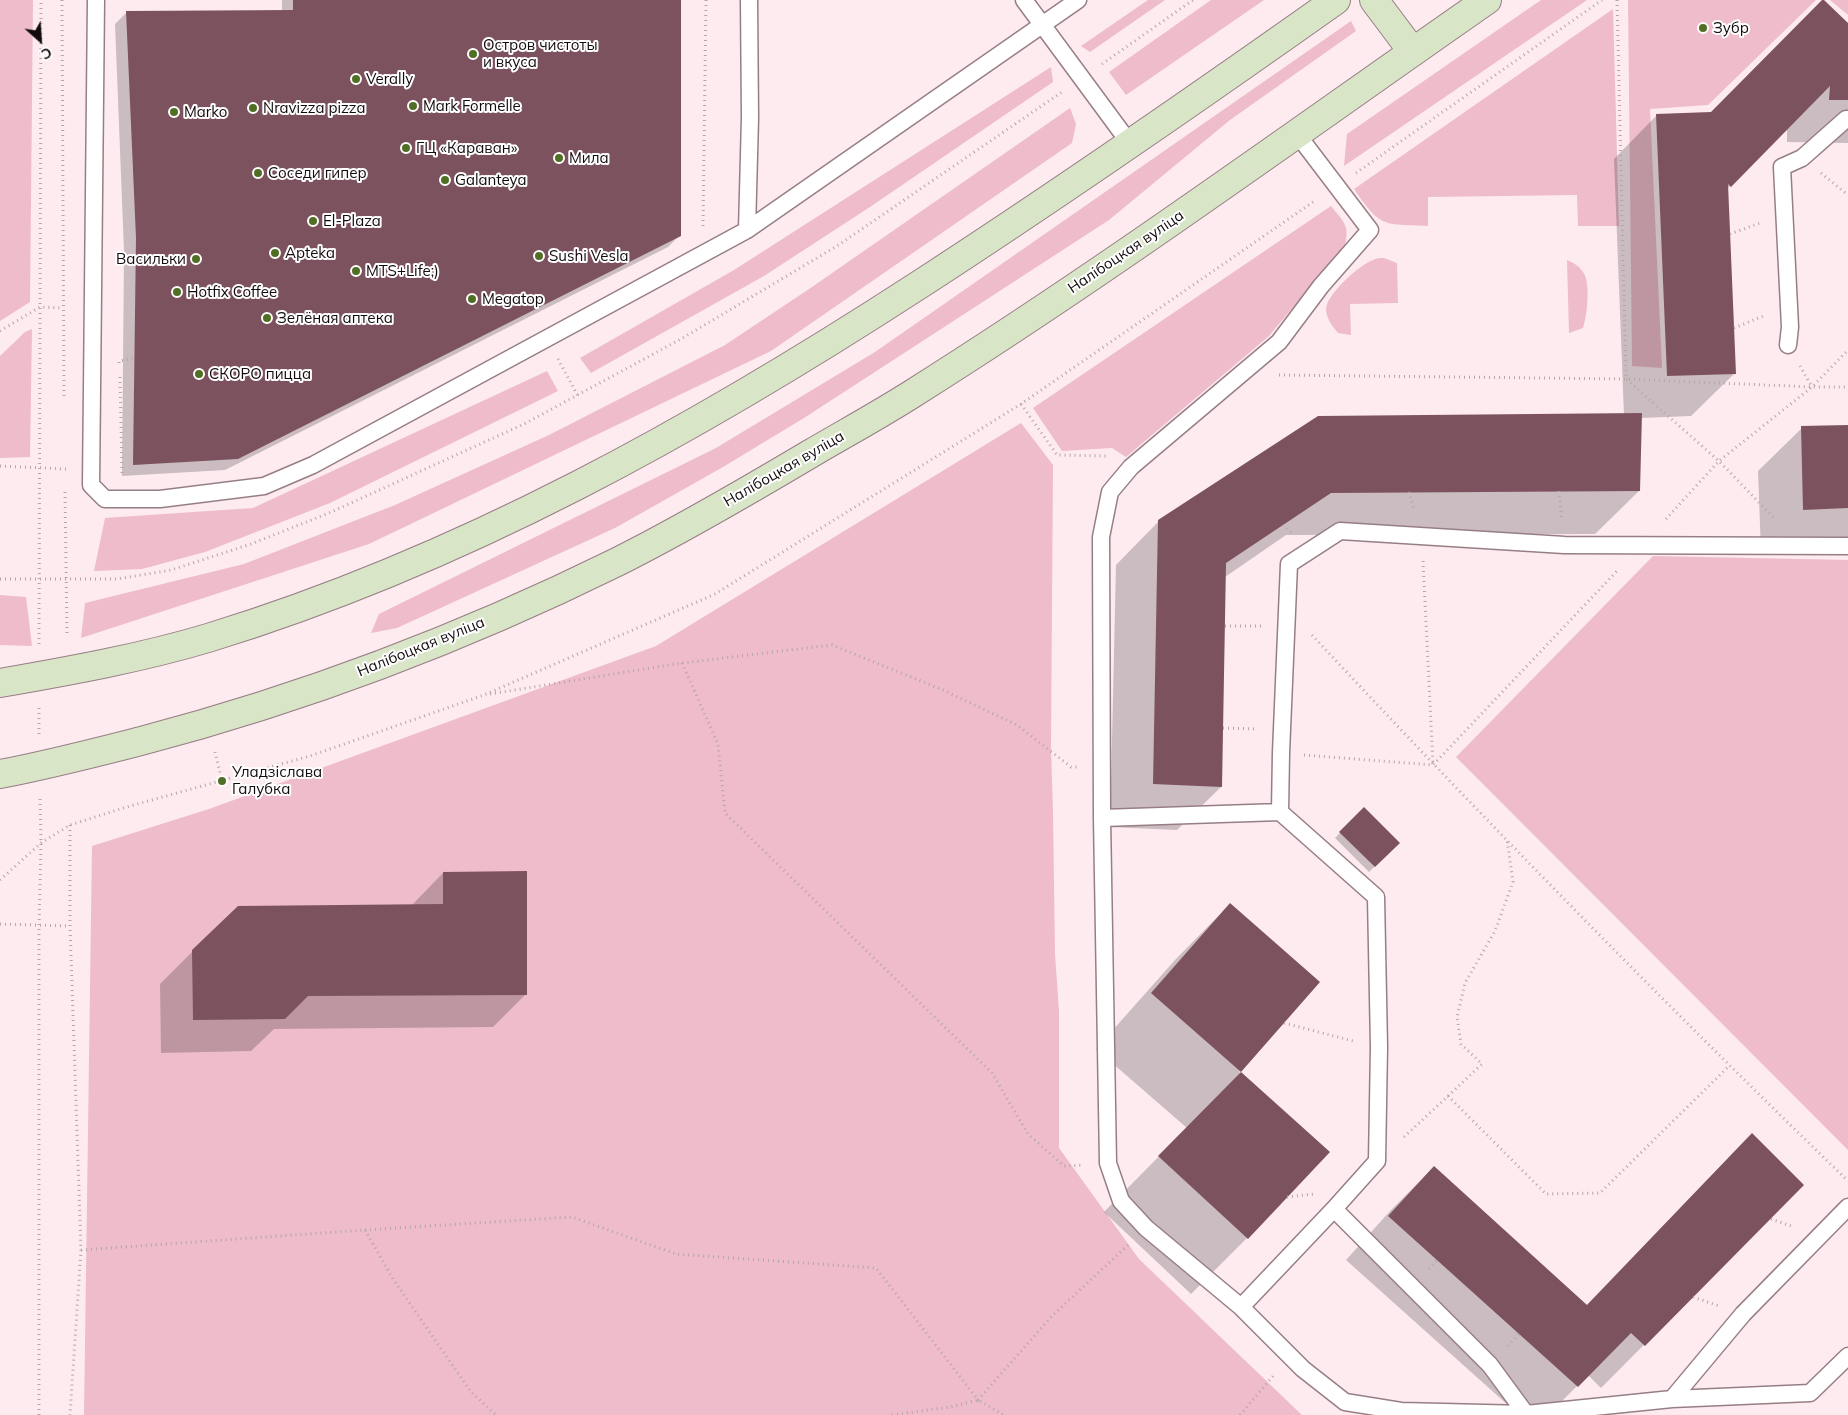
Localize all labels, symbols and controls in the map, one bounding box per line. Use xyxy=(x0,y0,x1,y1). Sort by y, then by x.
north arrow xyxy=(15,15,65,65)
place label: Зубр xyxy=(1713,19,1749,37)
marker: Зубр xyxy=(1697,22,1709,34)
place label: Остров чистоты и вкуса xyxy=(483,36,598,71)
text: С xyxy=(38,43,55,64)
marker: Остров чистоты и вкуса xyxy=(467,48,479,60)
place label: Verally xyxy=(366,70,413,88)
marker: Verally xyxy=(350,73,362,85)
place label: Mark Formelle xyxy=(423,97,521,115)
place label: Nravizza pizza xyxy=(263,99,366,117)
marker: Mark Formelle xyxy=(407,100,419,112)
marker: Nravizza pizza xyxy=(247,102,259,114)
place label: Marko xyxy=(184,103,227,121)
marker: Marko xyxy=(168,106,180,118)
place label: ГЦ «Караван» xyxy=(416,139,517,157)
marker: ГЦ «Караван» xyxy=(400,142,412,154)
place label: Мила xyxy=(569,149,609,167)
marker: Мила xyxy=(553,152,565,164)
place label: Соседи гипер xyxy=(268,164,367,182)
marker: Соседи гипер xyxy=(252,167,264,179)
place label: Galanteya xyxy=(455,171,526,189)
marker: Galanteya xyxy=(439,174,451,186)
street label: Налібоцкая вуліца xyxy=(1065,207,1187,297)
place label: El-Plaza xyxy=(323,212,381,230)
marker: El-Plaza xyxy=(307,215,319,227)
place label: Apteka xyxy=(285,244,335,262)
marker: Apteka xyxy=(269,247,281,259)
place label: Sushi Vesla xyxy=(549,247,628,265)
place label: Васильки xyxy=(116,250,186,268)
marker: Sushi Vesla xyxy=(533,250,545,262)
marker: Васильки xyxy=(190,253,202,265)
place label: MTS+Life;) xyxy=(366,262,439,280)
marker: MTS+Life;) xyxy=(350,265,362,277)
place label: Hotfix Coffee xyxy=(187,283,277,301)
marker: Hotfix Coffee xyxy=(171,286,183,298)
place label: Megatop xyxy=(482,290,544,308)
marker: Megatop xyxy=(466,293,478,305)
place label: Зелёная аптека xyxy=(277,309,393,327)
marker: Зелёная аптека xyxy=(261,312,273,324)
place label: СКОРО пицца xyxy=(209,365,311,383)
marker: СКОРО пицца xyxy=(193,368,205,380)
street label: Налібоцкая вуліца xyxy=(721,427,847,511)
street label: Налібоцкая вуліца xyxy=(355,613,487,681)
place label: Уладзіслава Галубка xyxy=(232,763,322,798)
marker: Уладзіслава Галубка xyxy=(216,775,228,787)

